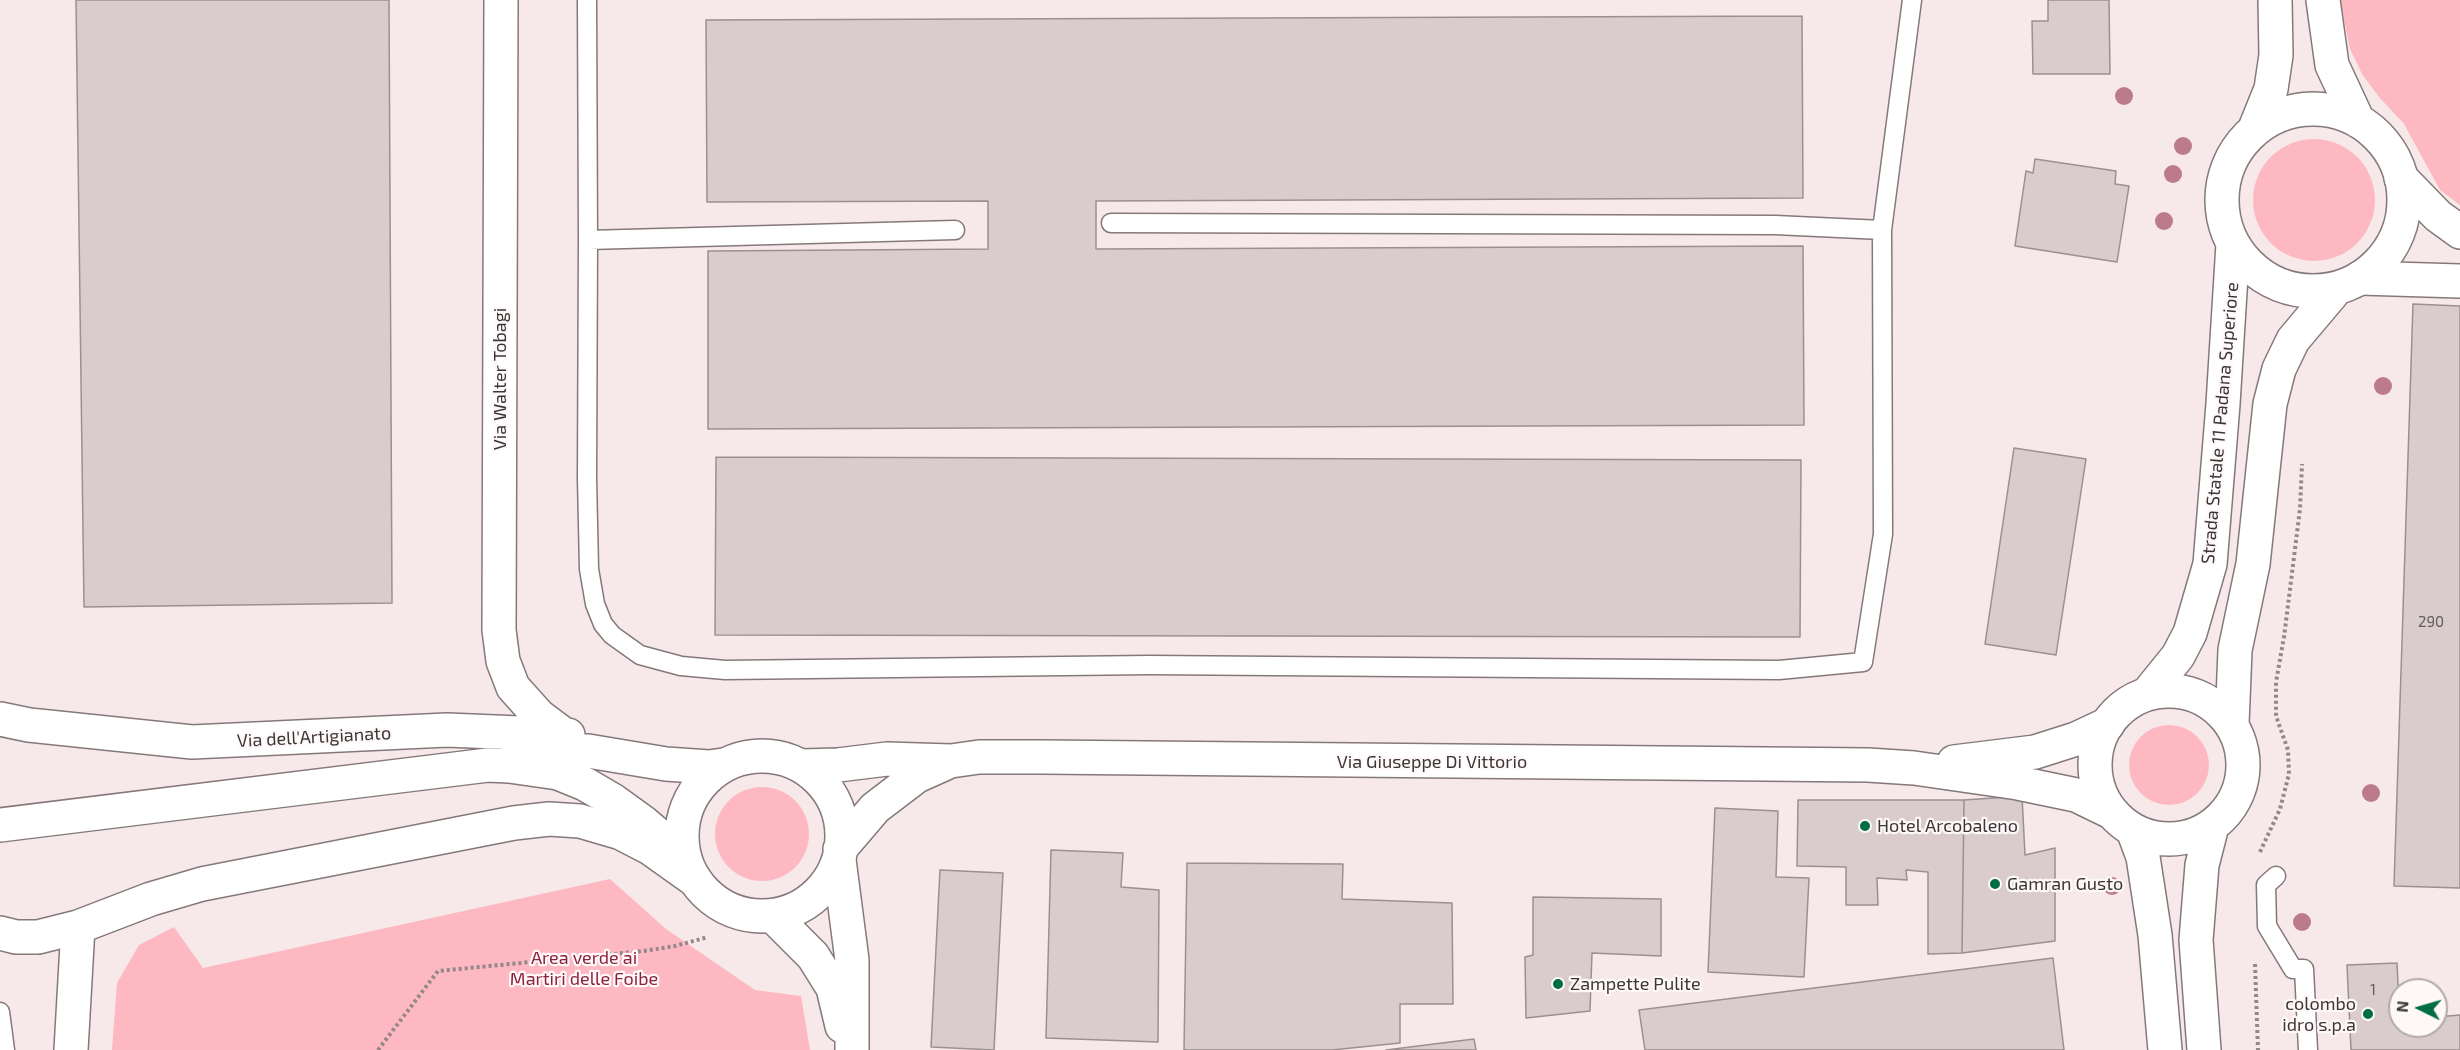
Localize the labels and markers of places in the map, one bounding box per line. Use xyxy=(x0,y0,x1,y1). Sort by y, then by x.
place label: Hotel Arcobaleno xyxy=(1877,815,2018,837)
marker: Hotel Arcobaleno xyxy=(1858,819,1872,833)
place label: Gamran Gusto xyxy=(2007,873,2123,895)
marker: Gamran Gusto xyxy=(1988,877,2002,891)
place label: Zampette Pulite xyxy=(1570,973,1701,995)
marker: Zampette Pulite xyxy=(1551,977,1565,991)
place label: colombo idro s.p.a xyxy=(2282,993,2356,1036)
marker: colombo idro s.p.a xyxy=(2361,1007,2375,1021)

